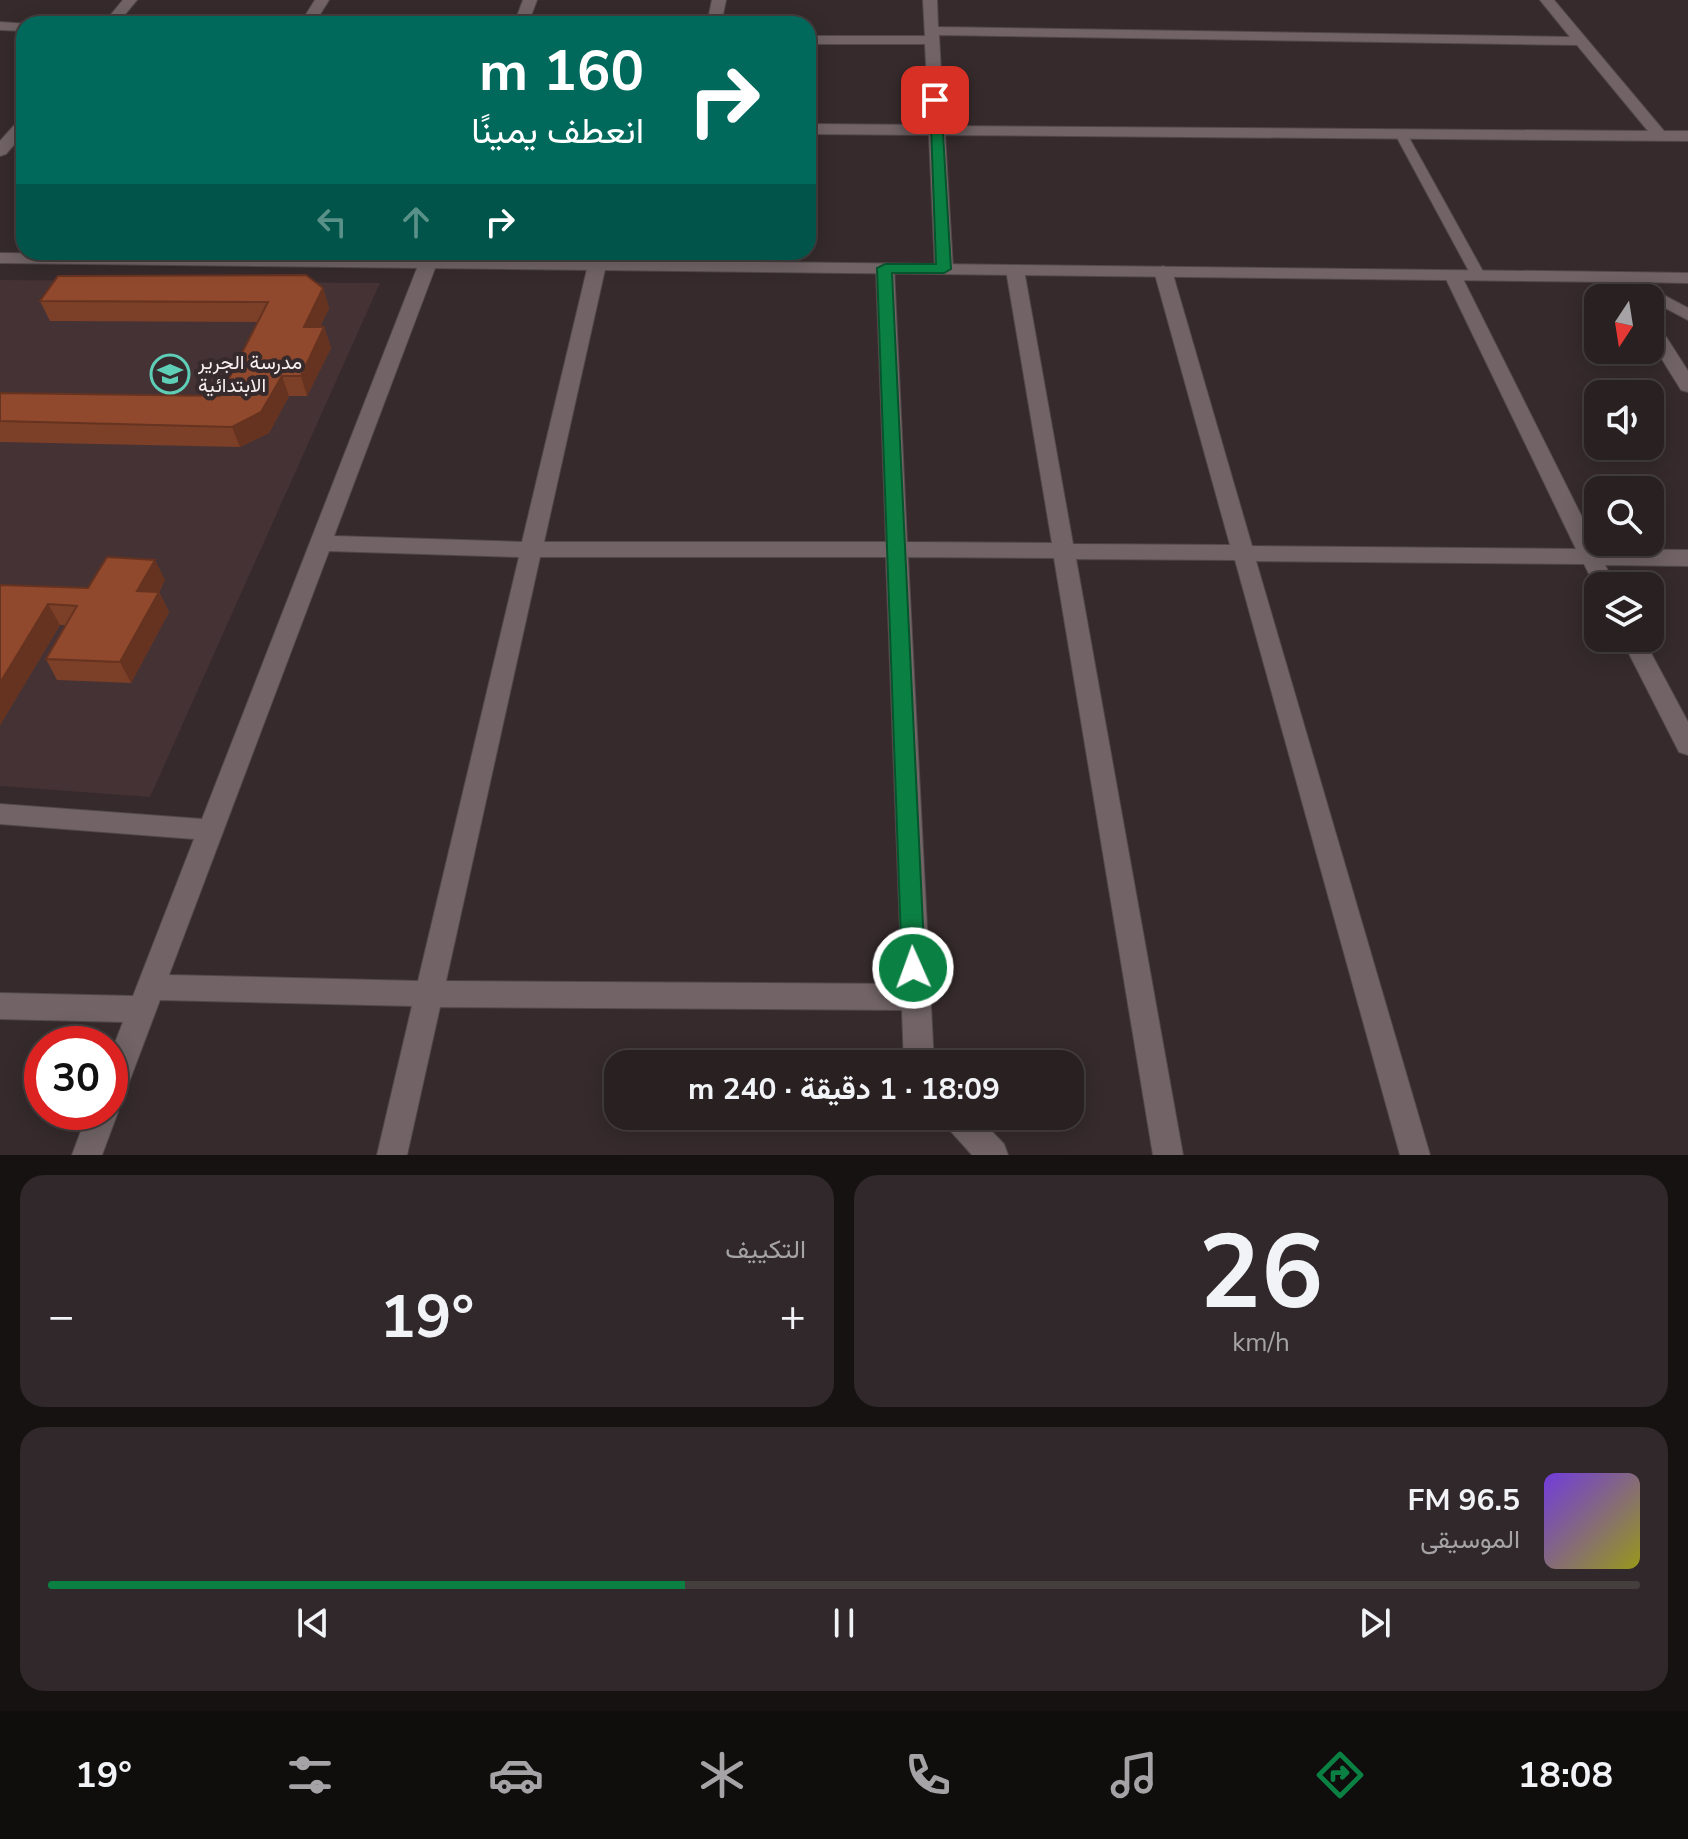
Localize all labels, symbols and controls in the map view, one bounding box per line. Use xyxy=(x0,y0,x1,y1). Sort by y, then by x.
text: 160 m xyxy=(479,33,644,110)
icon: right xyxy=(672,48,776,152)
pin xyxy=(901,66,969,134)
icon: arrive xyxy=(913,78,957,122)
text: انعطف يمينًا xyxy=(471,107,644,156)
icon: left xyxy=(310,200,354,244)
icon: ahead xyxy=(394,200,438,244)
icon: right xyxy=(478,200,522,244)
north arrow xyxy=(1584,284,1664,364)
map controls xyxy=(1584,284,1664,652)
place label: مدرسة الجرير الابتدائية xyxy=(197,349,302,399)
school or university icon: مدرسة الجرير الابتدائية xyxy=(149,353,191,395)
button: sound xyxy=(1584,380,1664,460)
button: search xyxy=(1584,476,1664,556)
button: layers xyxy=(1584,572,1664,652)
position arrow xyxy=(871,926,955,1010)
speed limit sign: 30 xyxy=(24,1026,128,1130)
text: 18:09 · 1 دقيقة · 240 m xyxy=(688,1069,1000,1110)
text: 26 xyxy=(1199,1202,1323,1344)
text: التكييف xyxy=(725,1232,806,1267)
text: 19° xyxy=(380,1276,474,1358)
text: − xyxy=(48,1287,74,1347)
text: + xyxy=(780,1287,806,1347)
text: km/h xyxy=(1232,1325,1290,1360)
text: 96.5 FM xyxy=(1408,1480,1520,1521)
text: الموسيقى xyxy=(1420,1522,1520,1557)
icon: previous xyxy=(291,1601,335,1645)
icon: pause xyxy=(822,1601,866,1645)
icon: next xyxy=(1353,1601,1397,1645)
icon: filters xyxy=(282,1747,338,1803)
icon: car xyxy=(488,1747,544,1803)
icon: climate xyxy=(694,1747,750,1803)
icon: phone xyxy=(900,1747,956,1803)
icon: music xyxy=(1106,1747,1162,1803)
icon: directions xyxy=(1312,1747,1368,1803)
text: 19° xyxy=(75,1751,132,1800)
text: 18:08 xyxy=(1518,1751,1613,1800)

